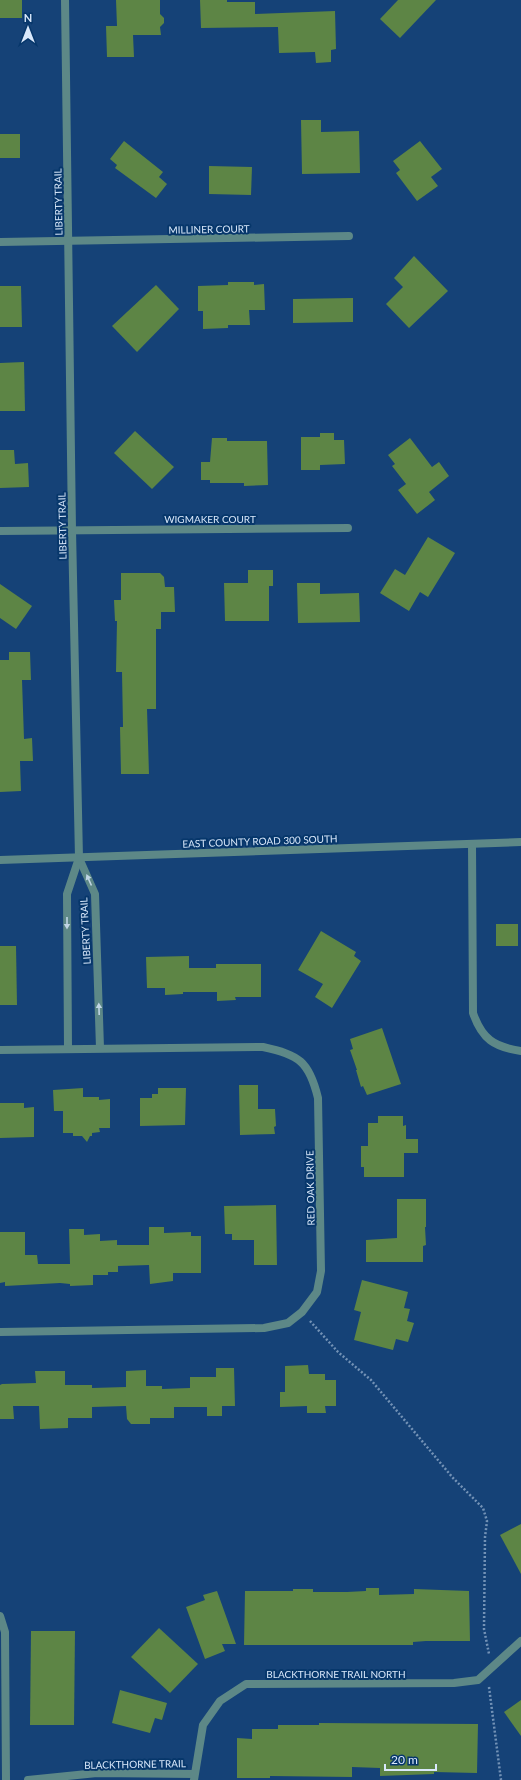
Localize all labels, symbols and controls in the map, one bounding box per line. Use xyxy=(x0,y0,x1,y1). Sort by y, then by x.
north arrow xyxy=(8,8,48,48)
text: N xyxy=(24,11,32,24)
street label: LIBERTY TRAIL xyxy=(51,168,65,236)
street label: MILLINER COURT xyxy=(168,222,250,236)
street label: LIBERTY TRAIL xyxy=(55,492,69,560)
street label: WIGMAKER COURT xyxy=(164,513,256,525)
street label: EAST COUNTY ROAD 300 SOUTH xyxy=(182,832,338,850)
one-way arrow xyxy=(85,874,91,886)
street label: LIBERTY TRAIL xyxy=(77,897,93,965)
one-way arrow xyxy=(64,917,70,930)
one-way arrow xyxy=(95,1003,102,1015)
street label: RED OAK DRIVE xyxy=(303,1150,317,1226)
street label: BLACKTHORNE TRAIL NORTH xyxy=(266,1668,406,1680)
scale bar xyxy=(385,1746,436,1772)
text: 20 m xyxy=(391,1752,418,1767)
street label: BLACKTHORNE TRAIL xyxy=(84,1757,186,1771)

